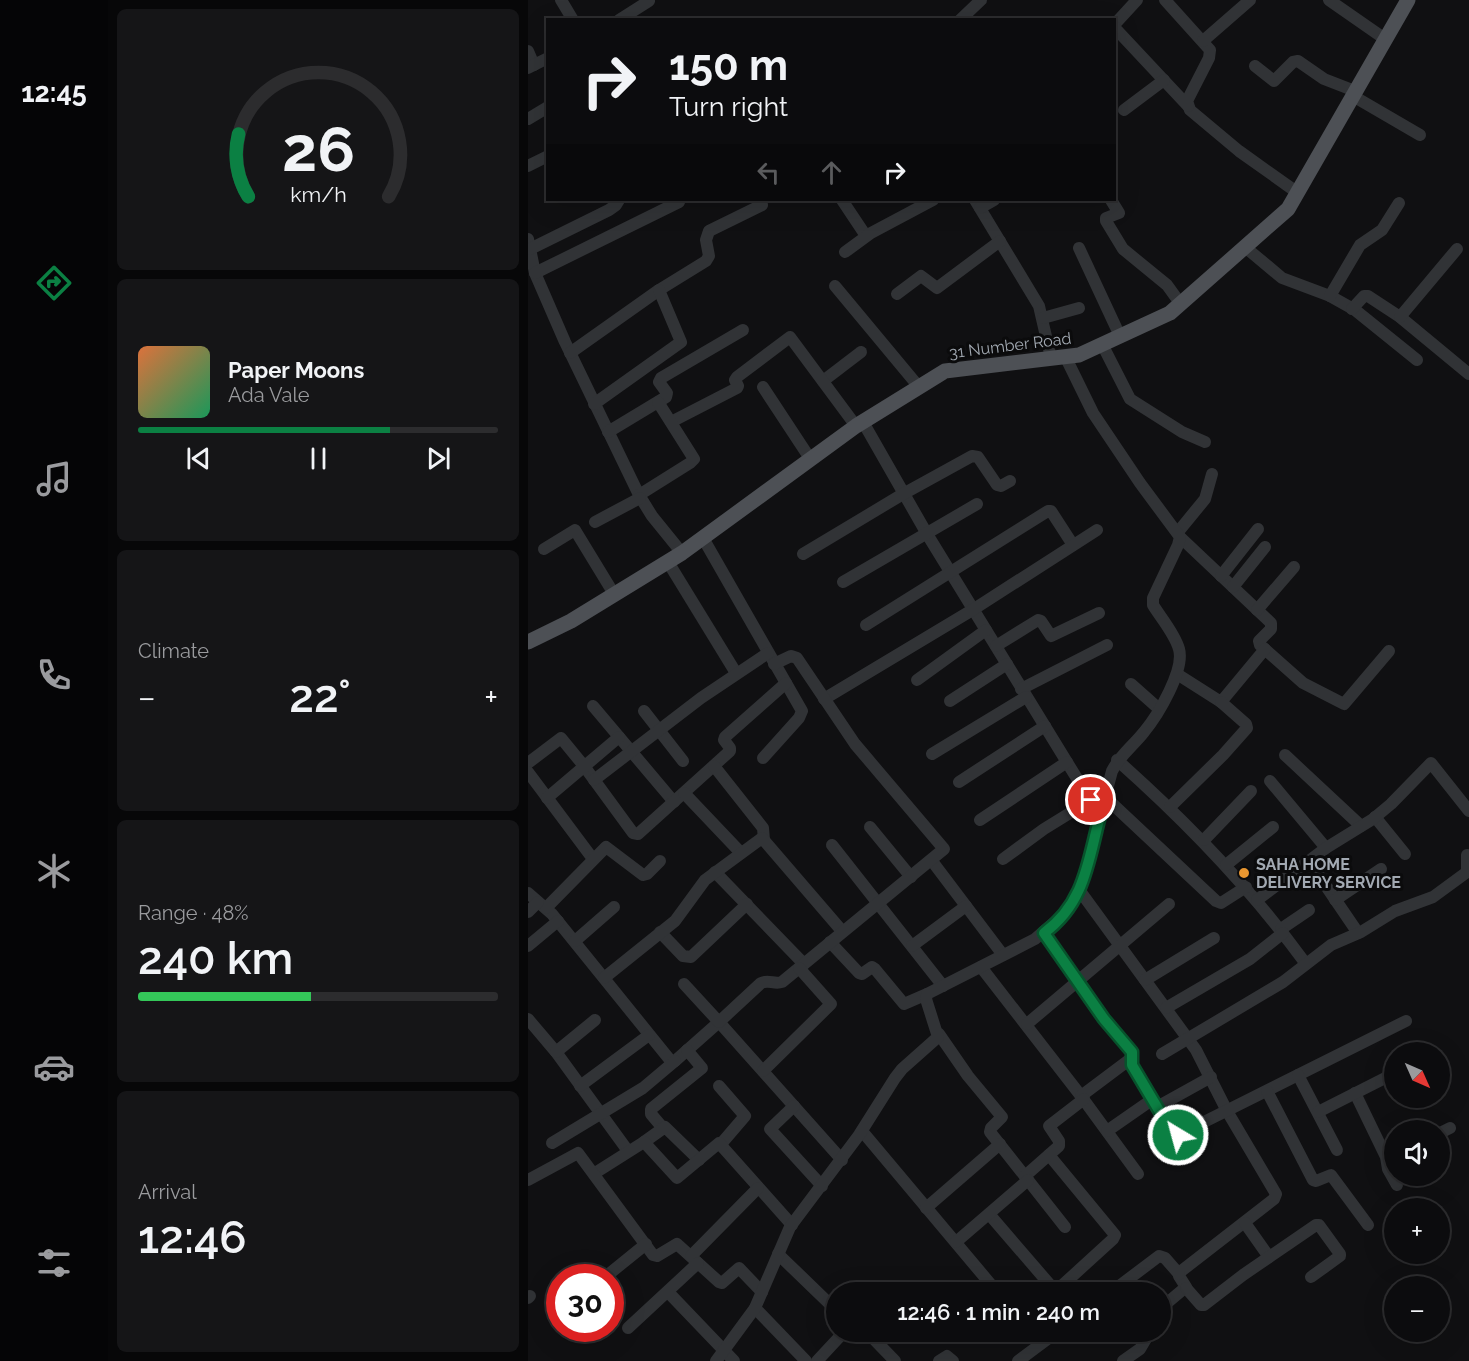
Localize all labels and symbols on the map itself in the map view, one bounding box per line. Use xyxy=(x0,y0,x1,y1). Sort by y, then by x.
street label: 31 Number Road xyxy=(948,329,1072,362)
pin xyxy=(1065,774,1116,825)
place label: SAHA HOME DELIVERY SERVICE xyxy=(1256,855,1401,892)
marker: SAHA HOME DELIVERY SERVICE xyxy=(1237,866,1251,880)
north arrow xyxy=(1384,1042,1450,1108)
position arrow xyxy=(1146,1103,1210,1167)
speed limit sign: 30 xyxy=(546,1264,624,1342)

